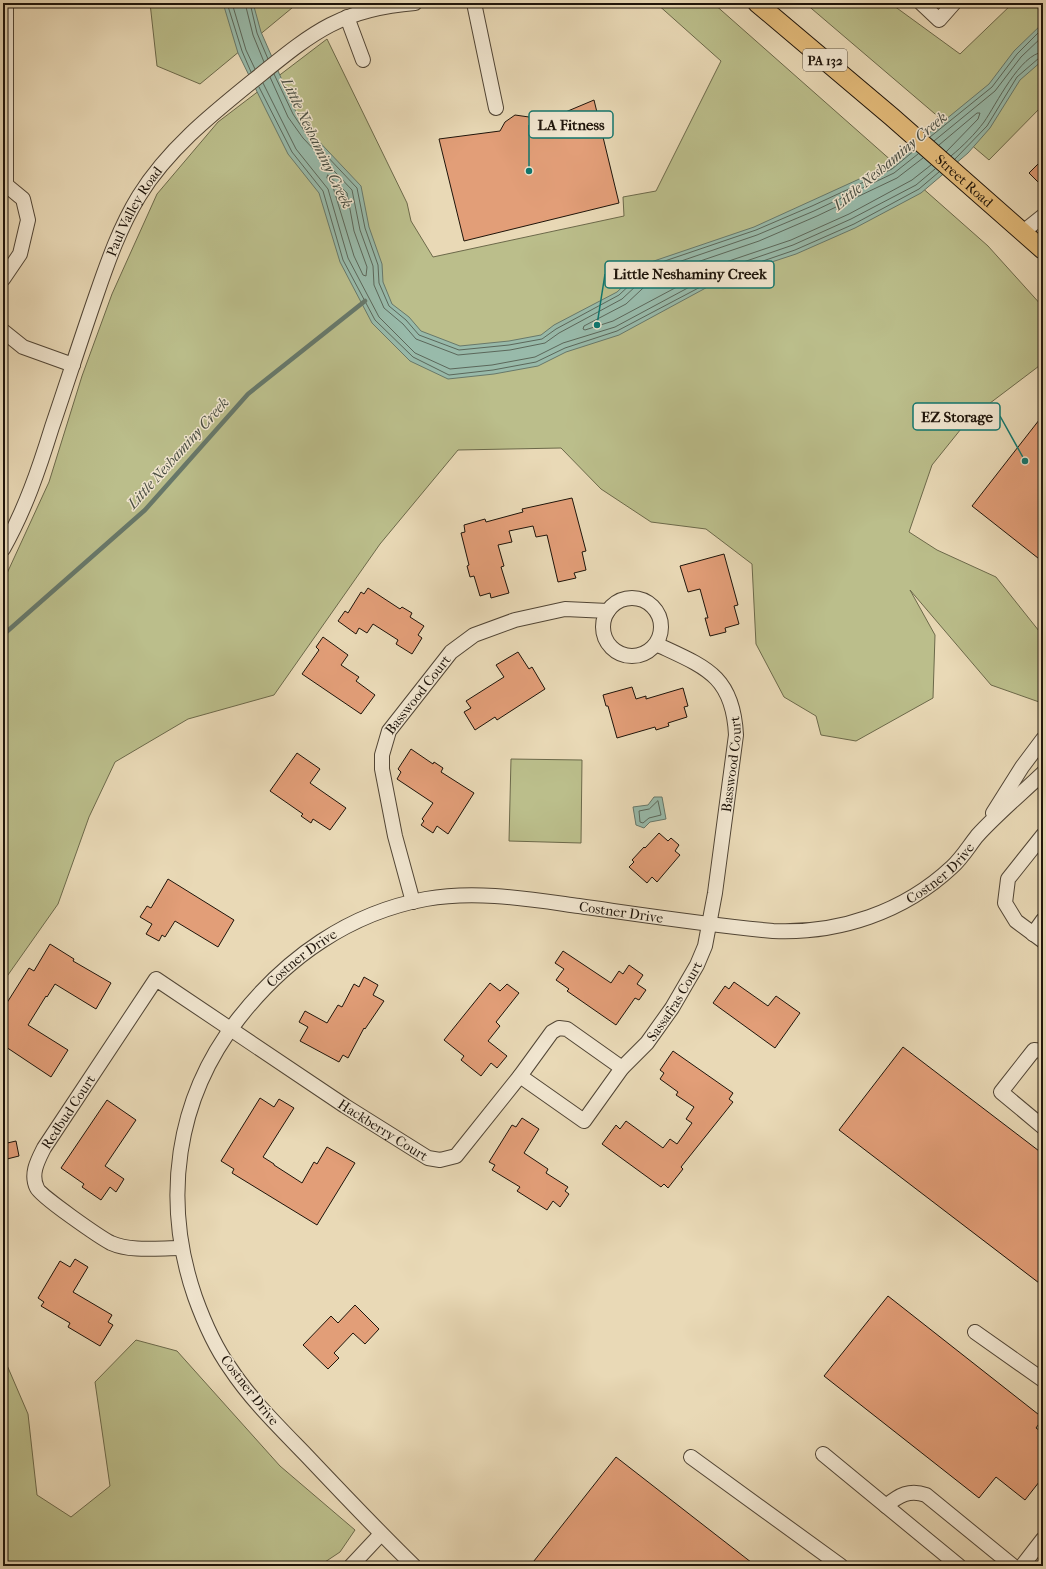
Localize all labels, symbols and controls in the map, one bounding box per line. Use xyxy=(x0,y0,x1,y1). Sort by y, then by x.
road number: PA 132 xyxy=(803,49,847,71)
water label: Little Neshaminy Creek xyxy=(277,74,357,212)
water label: Little Neshaminy Creek xyxy=(828,108,951,215)
callout: LA Fitness xyxy=(529,111,613,138)
text: LA Fitness xyxy=(537,116,605,134)
street label: Street Road xyxy=(932,151,997,211)
street label: Paul Valley Road xyxy=(103,163,166,259)
callout: Little Neshaminy Creek xyxy=(605,261,774,288)
text: Little Neshaminy Creek xyxy=(613,265,768,283)
water label: Little Neshaminy Creek xyxy=(123,394,233,513)
callout: EZ Storage xyxy=(913,403,1000,430)
text: EZ Storage xyxy=(921,408,994,426)
street label: Basswood Court xyxy=(382,652,454,738)
street label: Basswood Court xyxy=(718,715,745,813)
street label: Costner Drive xyxy=(903,840,978,908)
street label: Costner Drive xyxy=(578,898,664,927)
street label: Costner Drive xyxy=(263,926,340,991)
street label: Sassafras Court xyxy=(643,959,706,1044)
street label: Redbud Court xyxy=(38,1072,99,1152)
street label: Hackberry Court xyxy=(335,1096,431,1165)
street label: Costner Drive xyxy=(217,1352,282,1429)

